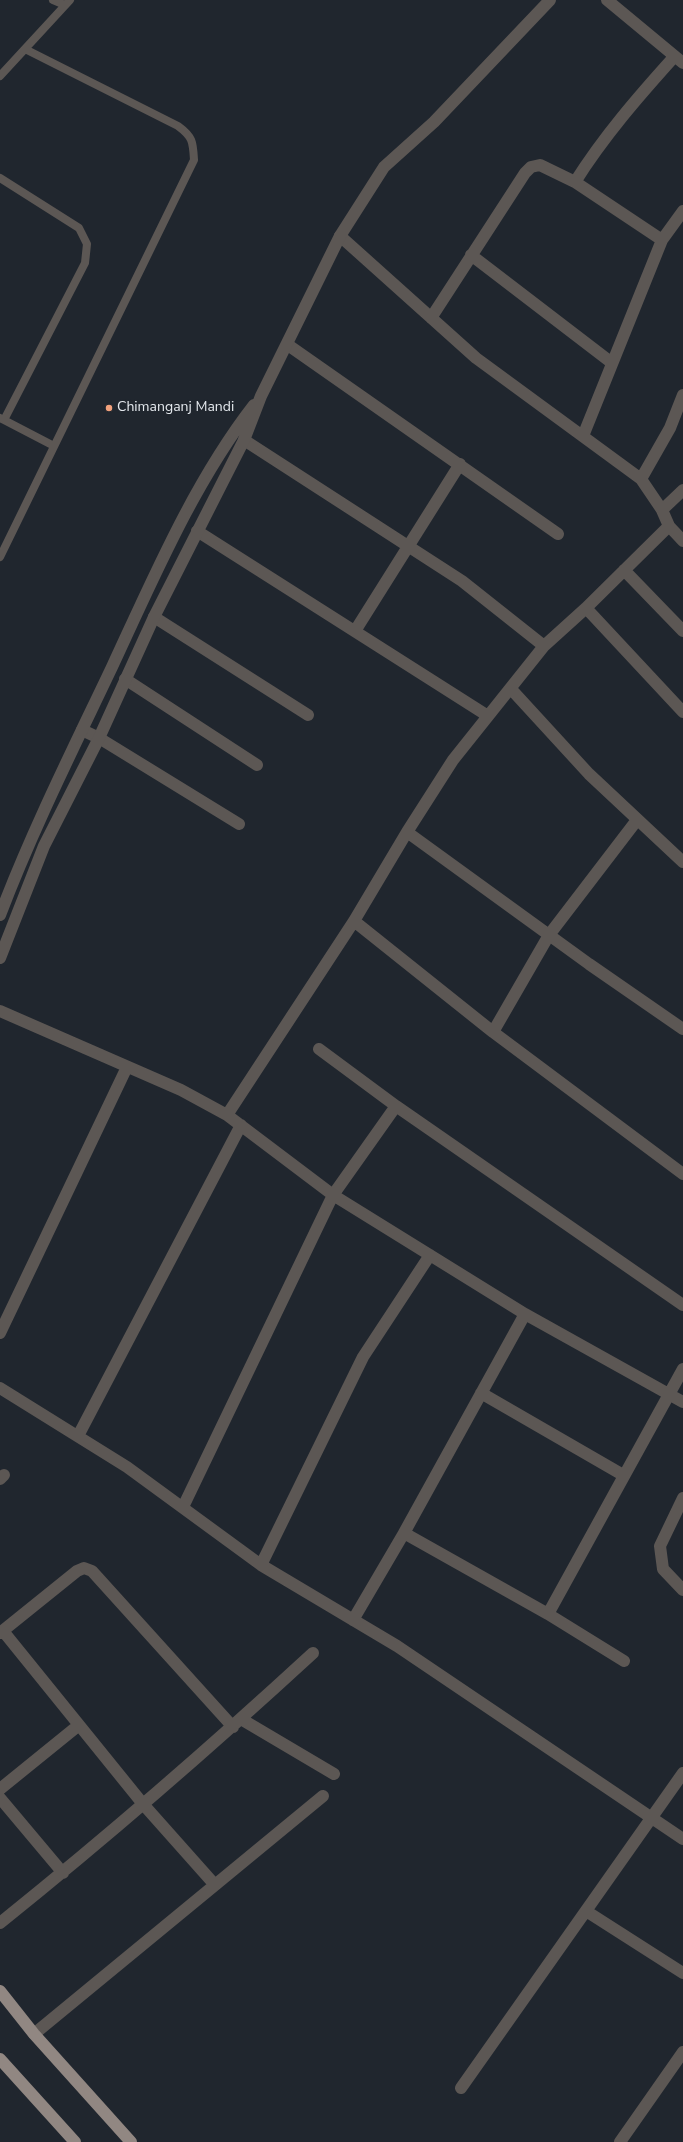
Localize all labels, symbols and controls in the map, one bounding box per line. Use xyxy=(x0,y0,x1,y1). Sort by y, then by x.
place label: Chimanganj Mandi xyxy=(117,400,234,416)
marker: Chimanganj Mandi xyxy=(104,403,114,413)

